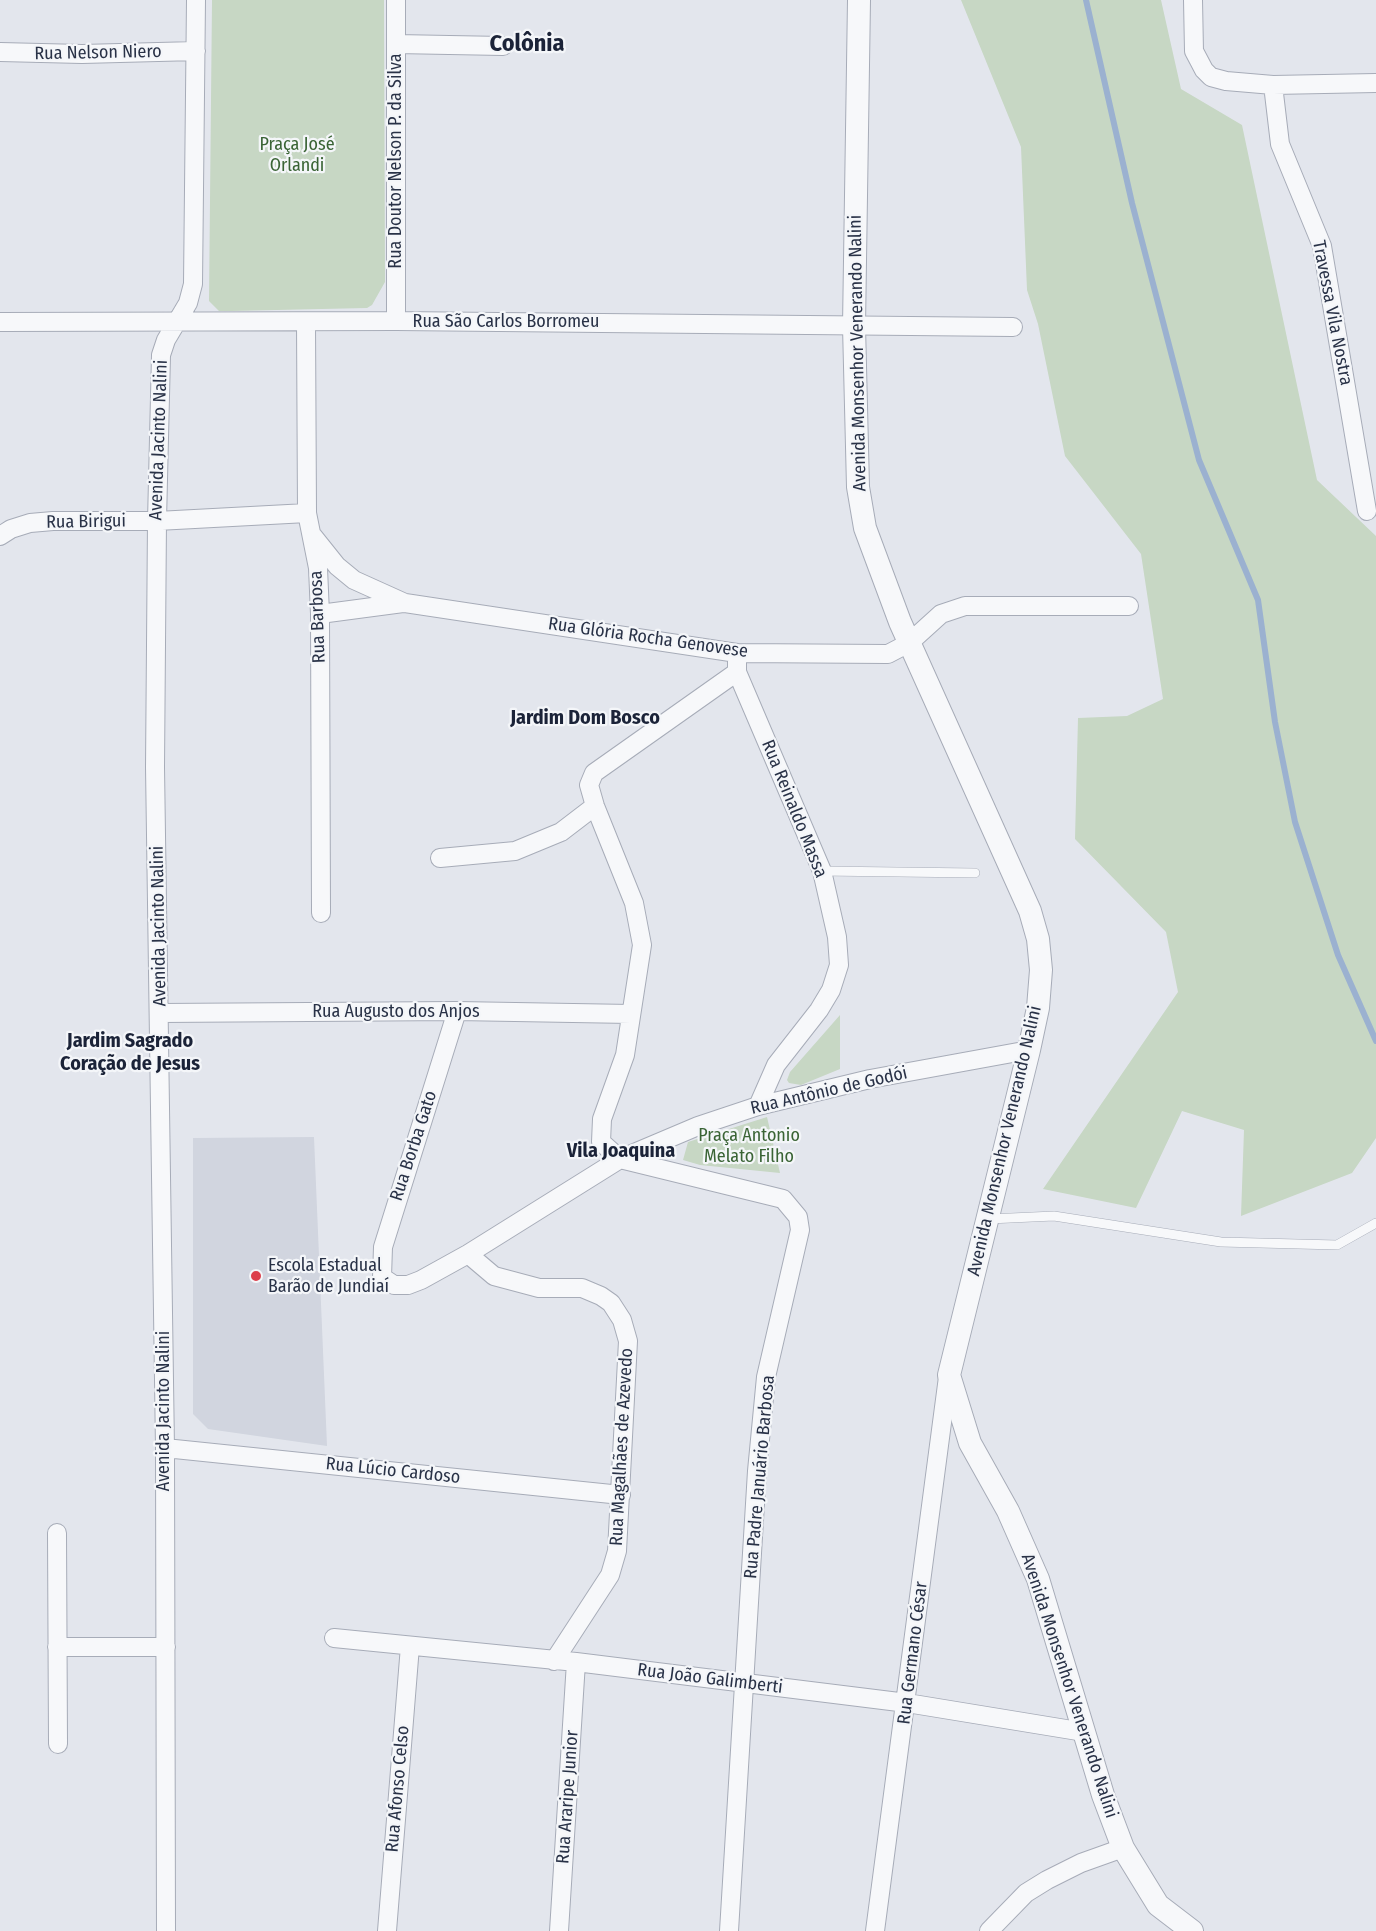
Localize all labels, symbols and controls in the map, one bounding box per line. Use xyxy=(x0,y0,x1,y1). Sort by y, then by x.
district label: Colônia xyxy=(490,30,564,58)
street label: Rua Nelson Niero xyxy=(34,41,162,65)
street label: Rua Doutor Nelson P. da Silva xyxy=(385,53,407,269)
park label: Praça José Orlandi xyxy=(259,134,335,176)
street label: Avenida Monsenhor Venerando Nalini xyxy=(845,215,871,491)
street label: Travessa Vila Nostra xyxy=(1307,239,1357,387)
street label: Rua São Carlos Borromeu xyxy=(413,311,599,333)
street label: Avenida Jacinto Nalini xyxy=(145,359,173,521)
street label: Rua Birigui xyxy=(46,511,126,533)
street label: Rua Barbosa xyxy=(306,570,330,664)
street label: Rua Glória Rocha Genovese xyxy=(547,613,749,663)
district label: Jardim Dom Bosco xyxy=(510,706,660,730)
street label: Rua Reinaldo Massa xyxy=(756,737,832,881)
street label: Avenida Jacinto Nalini xyxy=(147,845,171,1007)
street label: Rua Augusto dos Anjos xyxy=(312,1001,480,1023)
street label: Avenida Monsenhor Venerando Nalini xyxy=(963,1004,1047,1278)
district label: Jardim Sagrado Coração de Jesus xyxy=(60,1029,200,1076)
street label: Rua Antônio de Godói xyxy=(749,1062,909,1120)
street label: Rua Borba Gato xyxy=(386,1088,442,1204)
park label: Praça Antonio Melato Filho xyxy=(698,1125,800,1168)
district label: Vila Joaquina xyxy=(567,1139,675,1163)
place label: Escola Estadual Barão de Jundiaí xyxy=(268,1255,389,1298)
marker: Escola Estadual Barão de Jundiaí xyxy=(249,1269,263,1283)
street label: Avenida Jacinto Nalini xyxy=(153,1331,175,1491)
street label: Rua Magalhães de Azevedo xyxy=(606,1347,638,1547)
street label: Rua Padre Januário Barbosa xyxy=(740,1374,780,1580)
street label: Rua Lúcio Cardoso xyxy=(325,1453,461,1489)
street label: Avenida Monsenhor Venerando Nalini xyxy=(1016,1551,1122,1821)
street label: Rua Germano César xyxy=(894,1580,932,1726)
street label: Rua João Galimberti xyxy=(636,1659,784,1699)
street label: Rua Afonso Celso xyxy=(382,1725,414,1853)
street label: Rua Araripe Junior xyxy=(553,1729,583,1865)

